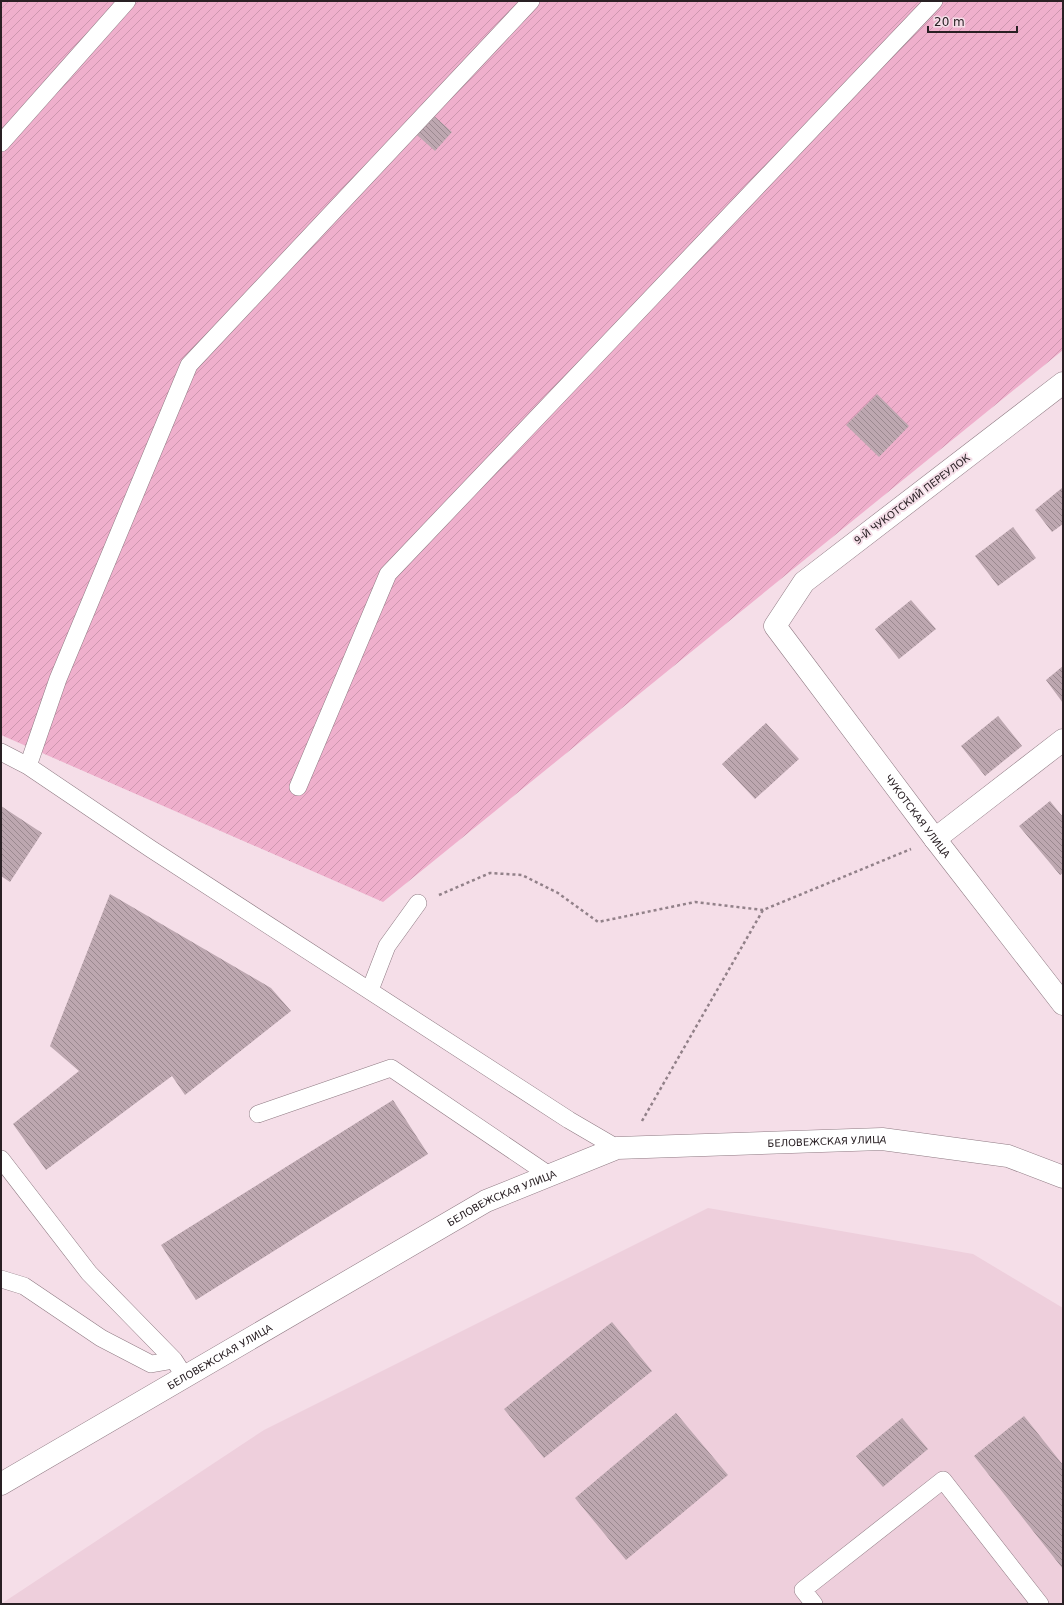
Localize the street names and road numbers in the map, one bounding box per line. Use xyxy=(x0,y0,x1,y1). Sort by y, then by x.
street label: 9-Й ЧУКОТСКИЙ ПЕРЕУЛОК xyxy=(852,451,972,546)
street label: ЧУКОТСКАЯ УЛИЦА xyxy=(883,772,953,860)
street label: БЕЛОВЕЖСКАЯ УЛИЦА xyxy=(767,1133,888,1148)
street label: БЕЛОВЕЖСКАЯ УЛИЦА xyxy=(445,1168,558,1228)
street label: БЕЛОВЕЖСКАЯ УЛИЦА xyxy=(165,1322,274,1391)

